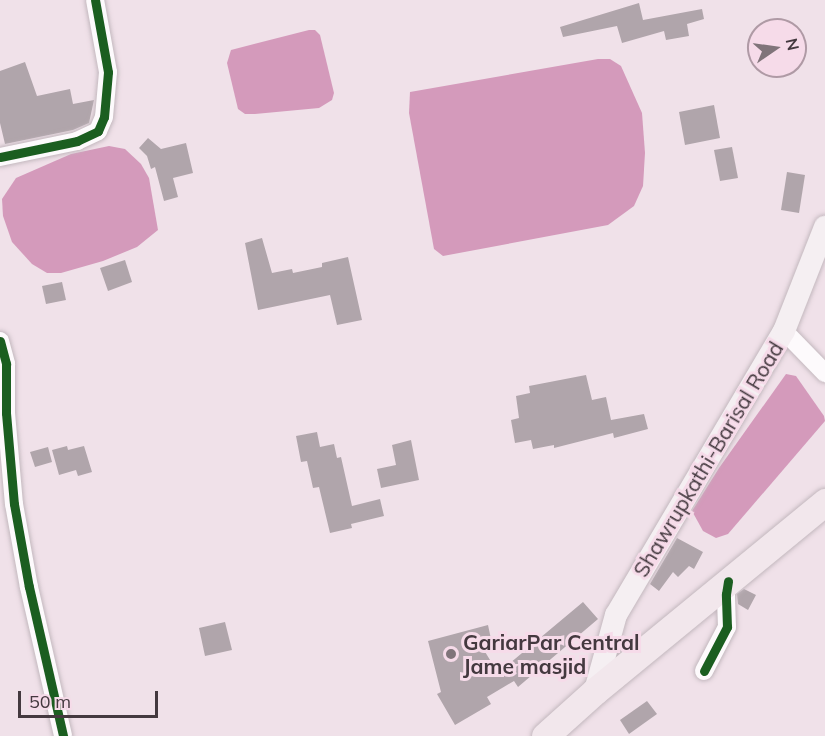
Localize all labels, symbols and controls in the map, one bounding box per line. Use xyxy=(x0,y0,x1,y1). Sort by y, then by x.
north arrow xyxy=(747,18,807,78)
text: N xyxy=(781,36,804,53)
street label: Shawrupkathi-Barisal Road xyxy=(628,337,788,581)
place label: GariarPar Central Jame masjid xyxy=(463,629,640,679)
marker: GariarPar Central Jame masjid xyxy=(444,647,458,661)
scale bar xyxy=(21,679,160,717)
text: 50 m xyxy=(29,690,71,713)

